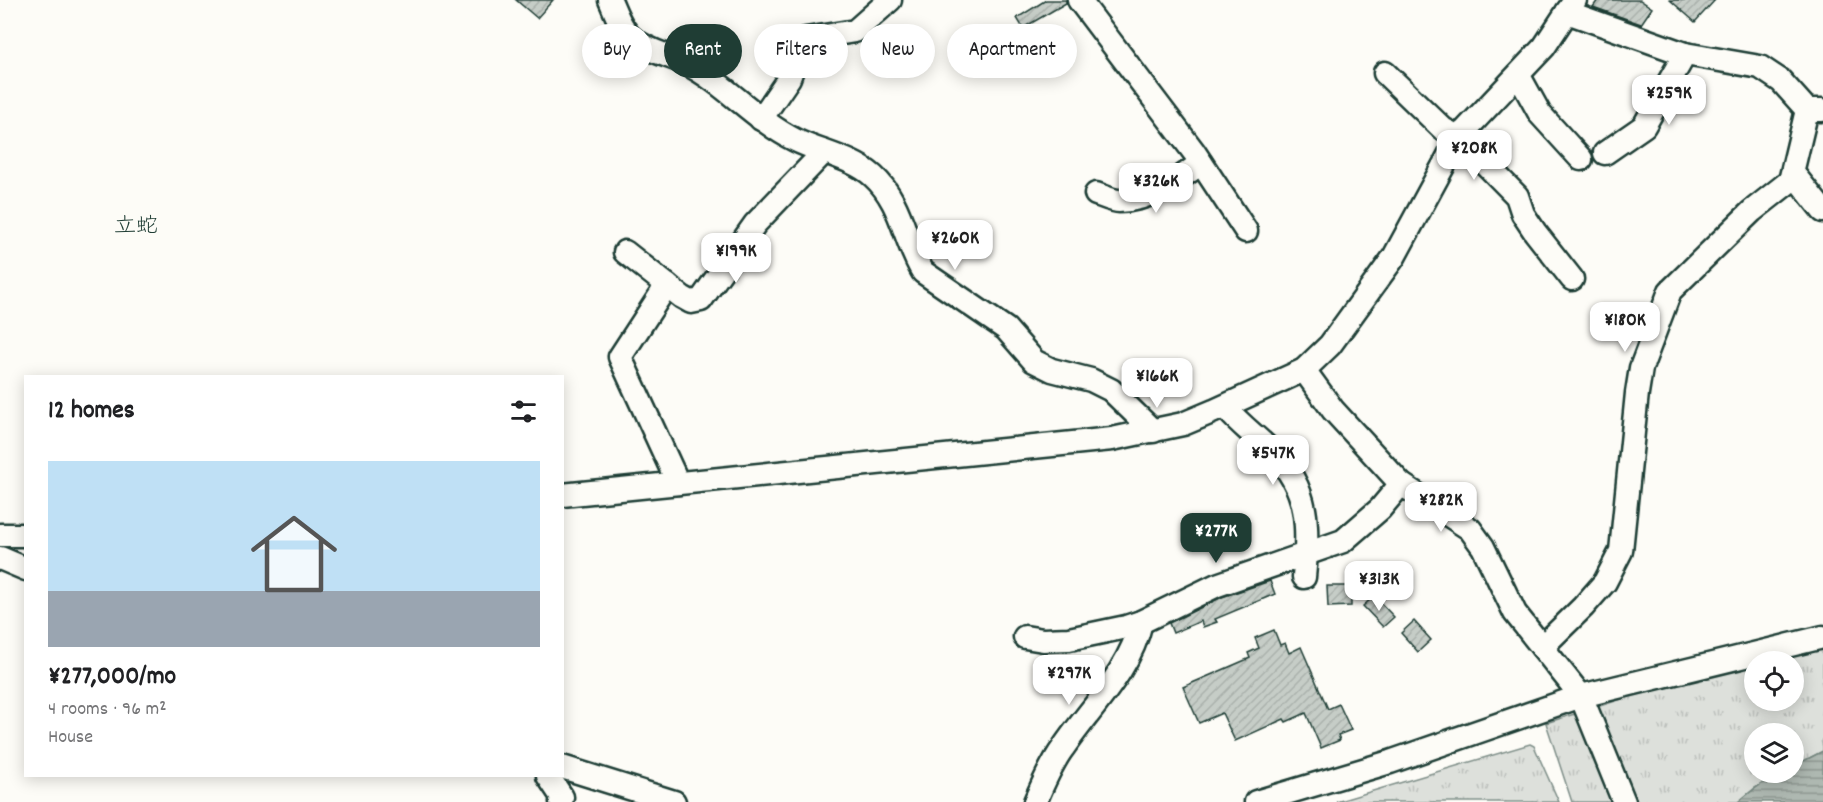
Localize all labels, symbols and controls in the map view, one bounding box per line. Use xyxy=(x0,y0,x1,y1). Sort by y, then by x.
chip: Buy xyxy=(582,24,652,78)
chip: Rent xyxy=(664,24,742,78)
chip: Filters xyxy=(754,24,848,78)
chip: New xyxy=(860,24,935,78)
chip: Apartment xyxy=(947,24,1077,78)
pin: ¥259K xyxy=(1627,75,1711,126)
text: ¥259K xyxy=(1646,80,1692,108)
pin: ¥208K xyxy=(1432,130,1516,181)
text: ¥208K xyxy=(1451,135,1497,163)
pin: ¥326K xyxy=(1114,163,1198,214)
text: ¥326K xyxy=(1133,168,1179,196)
district label: 立蛇 xyxy=(114,212,158,243)
pin: ¥260K xyxy=(913,220,997,271)
text: ¥260K xyxy=(931,225,979,253)
pin: ¥199K xyxy=(694,233,778,284)
text: ¥199K xyxy=(715,238,757,266)
pin: ¥180K xyxy=(1583,302,1667,353)
text: ¥180K xyxy=(1604,307,1646,335)
pin: ¥166K xyxy=(1115,358,1199,409)
text: ¥166K xyxy=(1136,363,1178,391)
text: 12 homes xyxy=(48,393,135,430)
icon: filters xyxy=(507,395,540,428)
pin: ¥547K xyxy=(1231,435,1315,486)
text: ¥547K xyxy=(1251,440,1295,468)
pin: ¥282K xyxy=(1399,482,1483,533)
text: ¥282K xyxy=(1419,487,1463,515)
icon: home xyxy=(240,500,348,608)
pin: ¥277K xyxy=(1174,513,1258,564)
text: ¥277K xyxy=(1195,518,1237,546)
pin: ¥313K xyxy=(1337,561,1421,612)
text: ¥313K xyxy=(1358,566,1400,594)
map controls xyxy=(1744,651,1804,783)
button: locate xyxy=(1744,651,1804,711)
pin: ¥297K xyxy=(1027,655,1111,706)
text: ¥277,000/mo xyxy=(48,659,176,696)
text: ¥297K xyxy=(1047,660,1091,688)
text: 4 rooms · 96 m² xyxy=(48,696,167,724)
button: layers xyxy=(1744,723,1804,783)
text: House xyxy=(48,724,93,752)

